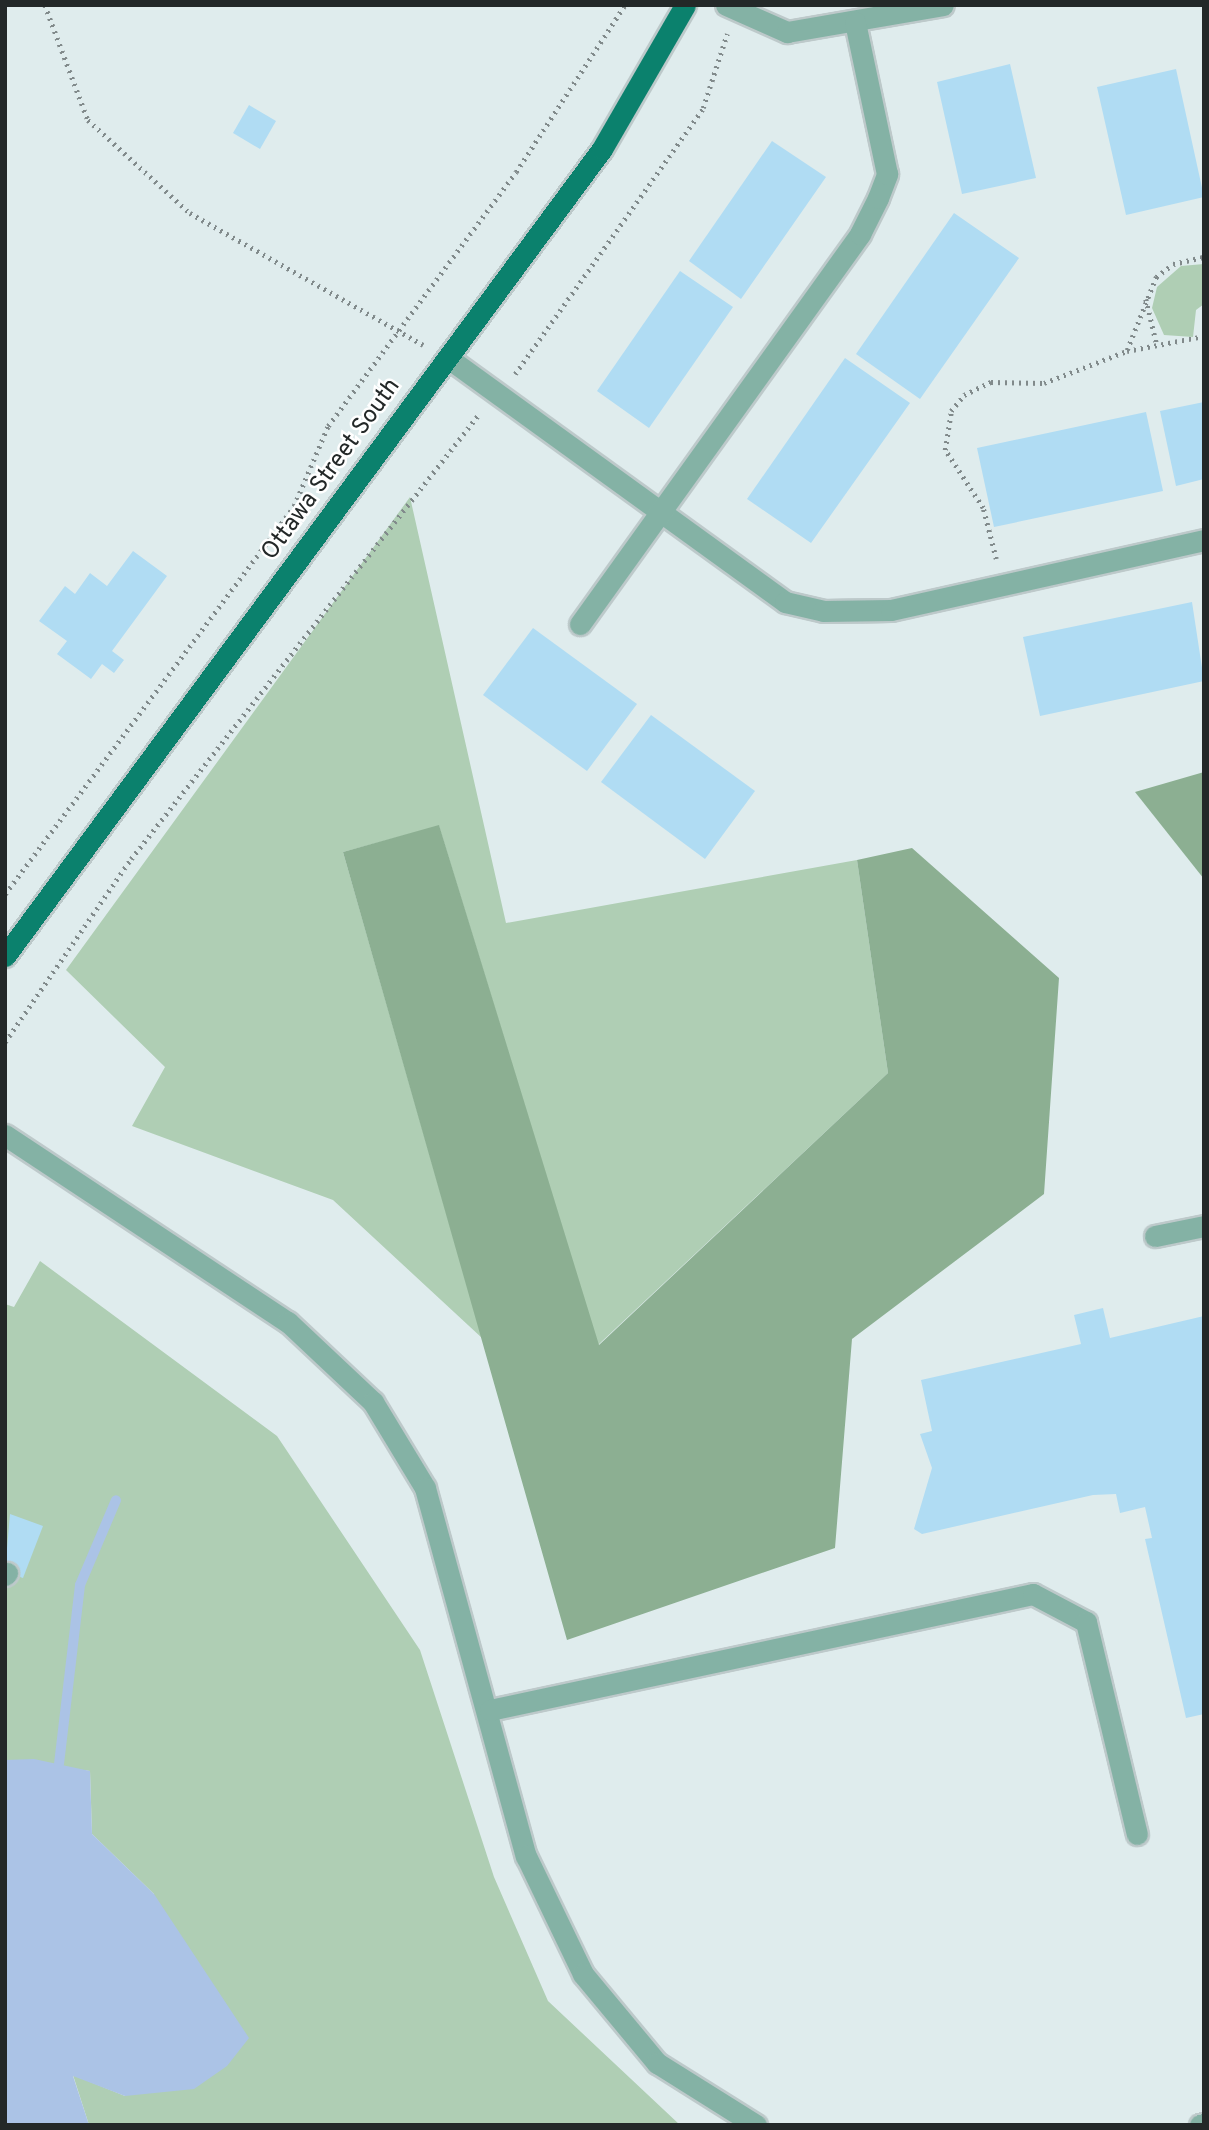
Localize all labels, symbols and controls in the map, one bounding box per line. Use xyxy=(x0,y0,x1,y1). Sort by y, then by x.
street label: Ottawa Street South xyxy=(256,374,408,566)

